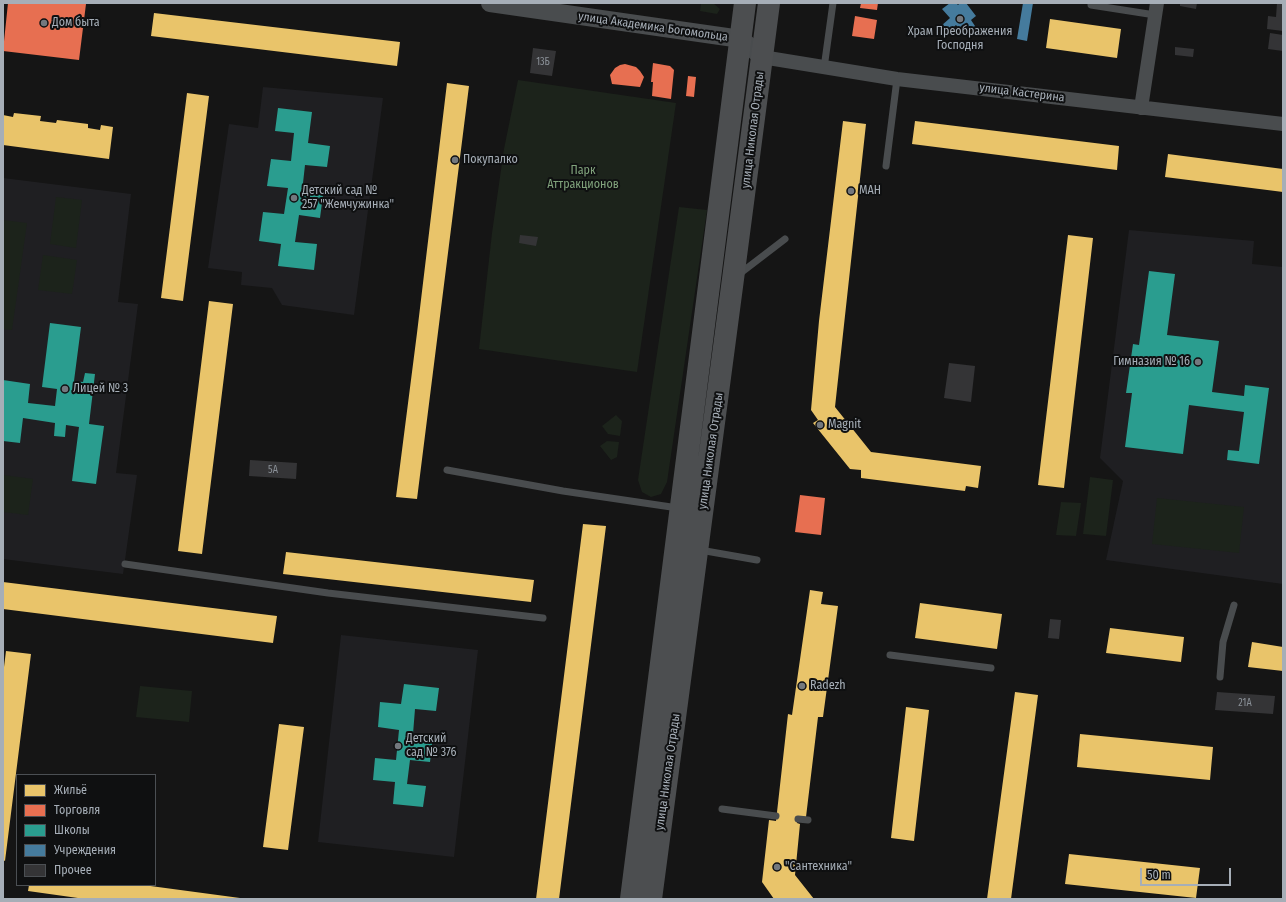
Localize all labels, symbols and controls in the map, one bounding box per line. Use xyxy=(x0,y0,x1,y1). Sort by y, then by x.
street label: улица Академика Богомольца xyxy=(577,9,729,45)
marker: Храм Преображения Господня xyxy=(955,14,965,24)
place label: Дом быта xyxy=(52,16,100,30)
marker: Дом быта xyxy=(39,18,49,28)
place label: Храм Преображения Господня xyxy=(908,25,1012,53)
house number: 13Б xyxy=(536,56,550,68)
street label: улица Николая Отрады xyxy=(739,71,767,189)
street label: улица Кастерина xyxy=(979,81,1065,105)
place label: Покупалко xyxy=(463,153,518,167)
marker: Покупалко xyxy=(450,155,460,165)
park label: Парк Аттракционов xyxy=(547,164,619,192)
place label: Детский сад № 257 "Жемчужинка" xyxy=(302,184,394,212)
place label: МАН xyxy=(859,184,881,198)
marker: МАН xyxy=(846,186,856,196)
marker: Детский сад № 257 "Жемчужинка" xyxy=(289,193,299,203)
place label: Гимназия № 16 xyxy=(1113,355,1190,369)
marker: Гимназия № 16 xyxy=(1193,357,1203,367)
place label: Лицей № 3 xyxy=(73,382,128,396)
marker: Лицей № 3 xyxy=(60,384,70,394)
street label: улица Николая Отрады xyxy=(696,392,726,510)
place label: Magnit xyxy=(828,418,861,432)
marker: Magnit xyxy=(815,420,825,430)
house number: 5А xyxy=(268,464,278,476)
place label: Radezh xyxy=(810,679,846,693)
marker: Radezh xyxy=(797,681,807,691)
house number: 21А xyxy=(1238,697,1252,709)
street label: улица Николая Отрады xyxy=(653,713,683,831)
place label: Детский сад № 376 xyxy=(406,732,457,760)
marker: Детский сад № 376 xyxy=(393,741,403,751)
legend xyxy=(16,774,156,886)
text: Жильё xyxy=(54,783,87,797)
text: Торговля xyxy=(54,803,100,817)
text: Школы xyxy=(54,823,90,837)
text: Учреждения xyxy=(54,843,116,857)
place label: "Сантехника" xyxy=(785,860,852,874)
scale bar xyxy=(1142,860,1233,886)
marker: "Сантехника" xyxy=(772,862,782,872)
text: Прочее xyxy=(54,863,92,877)
text: 50 m xyxy=(1147,868,1171,882)

